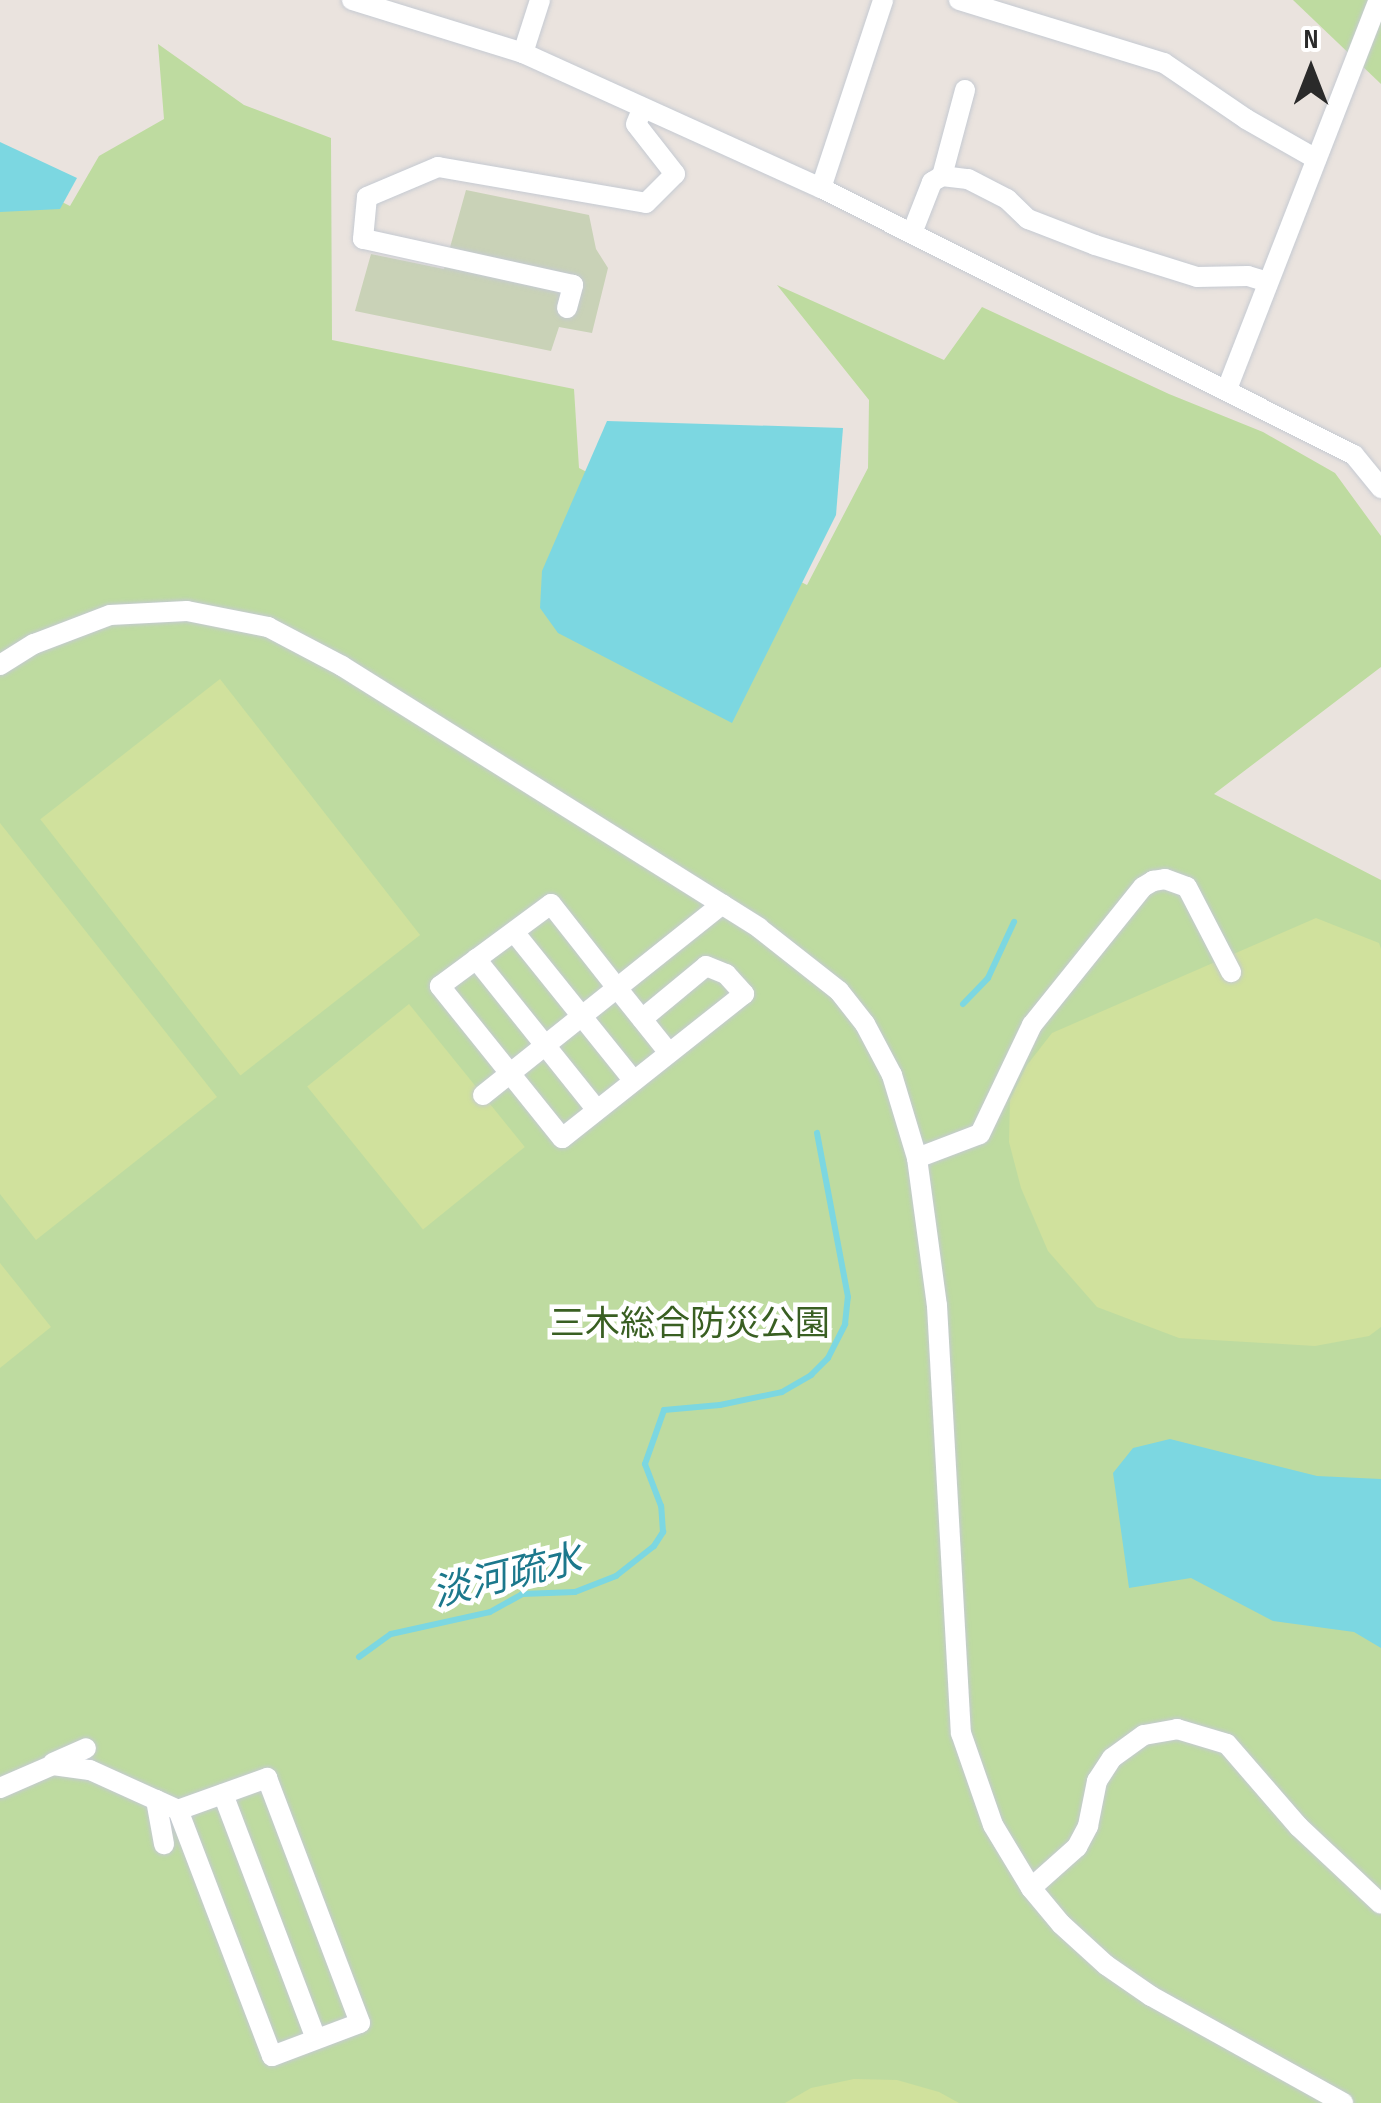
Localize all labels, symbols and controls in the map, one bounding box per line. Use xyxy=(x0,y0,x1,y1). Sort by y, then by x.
north arrow xyxy=(1261,20,1361,120)
text: N xyxy=(1304,23,1318,56)
park label: 三木総合防災公園 xyxy=(550,1304,830,1346)
water label: 淡河疏水 xyxy=(428,1536,586,1618)

